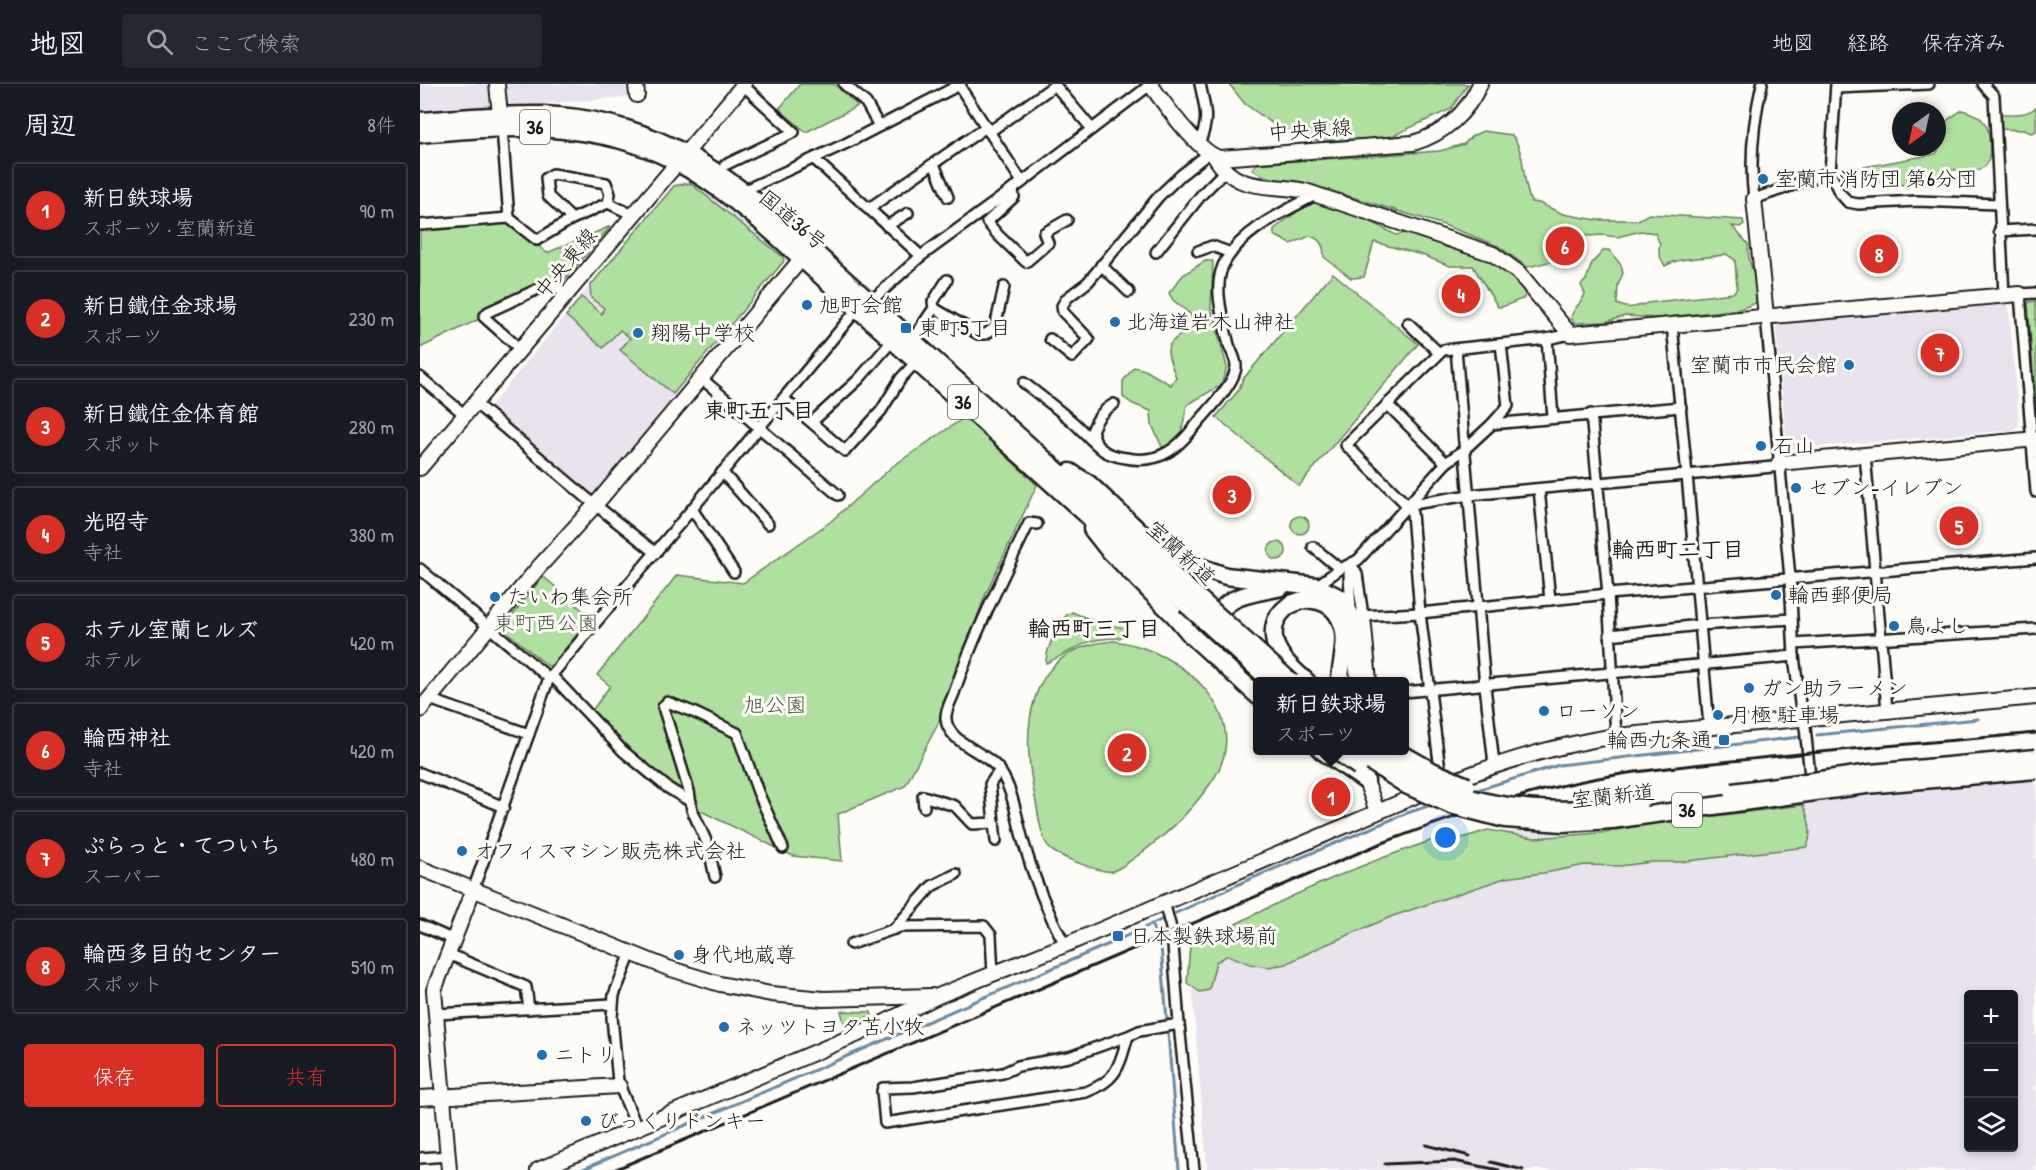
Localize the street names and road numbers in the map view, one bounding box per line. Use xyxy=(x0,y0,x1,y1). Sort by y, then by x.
road number: 36 xyxy=(520,110,550,144)
street label: 中央東線 xyxy=(1267,112,1353,147)
street label: 国道36号 xyxy=(753,183,834,257)
street label: 中央東線 xyxy=(528,221,604,304)
road number: 36 xyxy=(948,385,978,419)
street label: 室蘭新道 xyxy=(1140,514,1222,592)
street label: 室蘭新道 xyxy=(1570,777,1656,814)
road number: 36 xyxy=(1672,793,1702,827)

